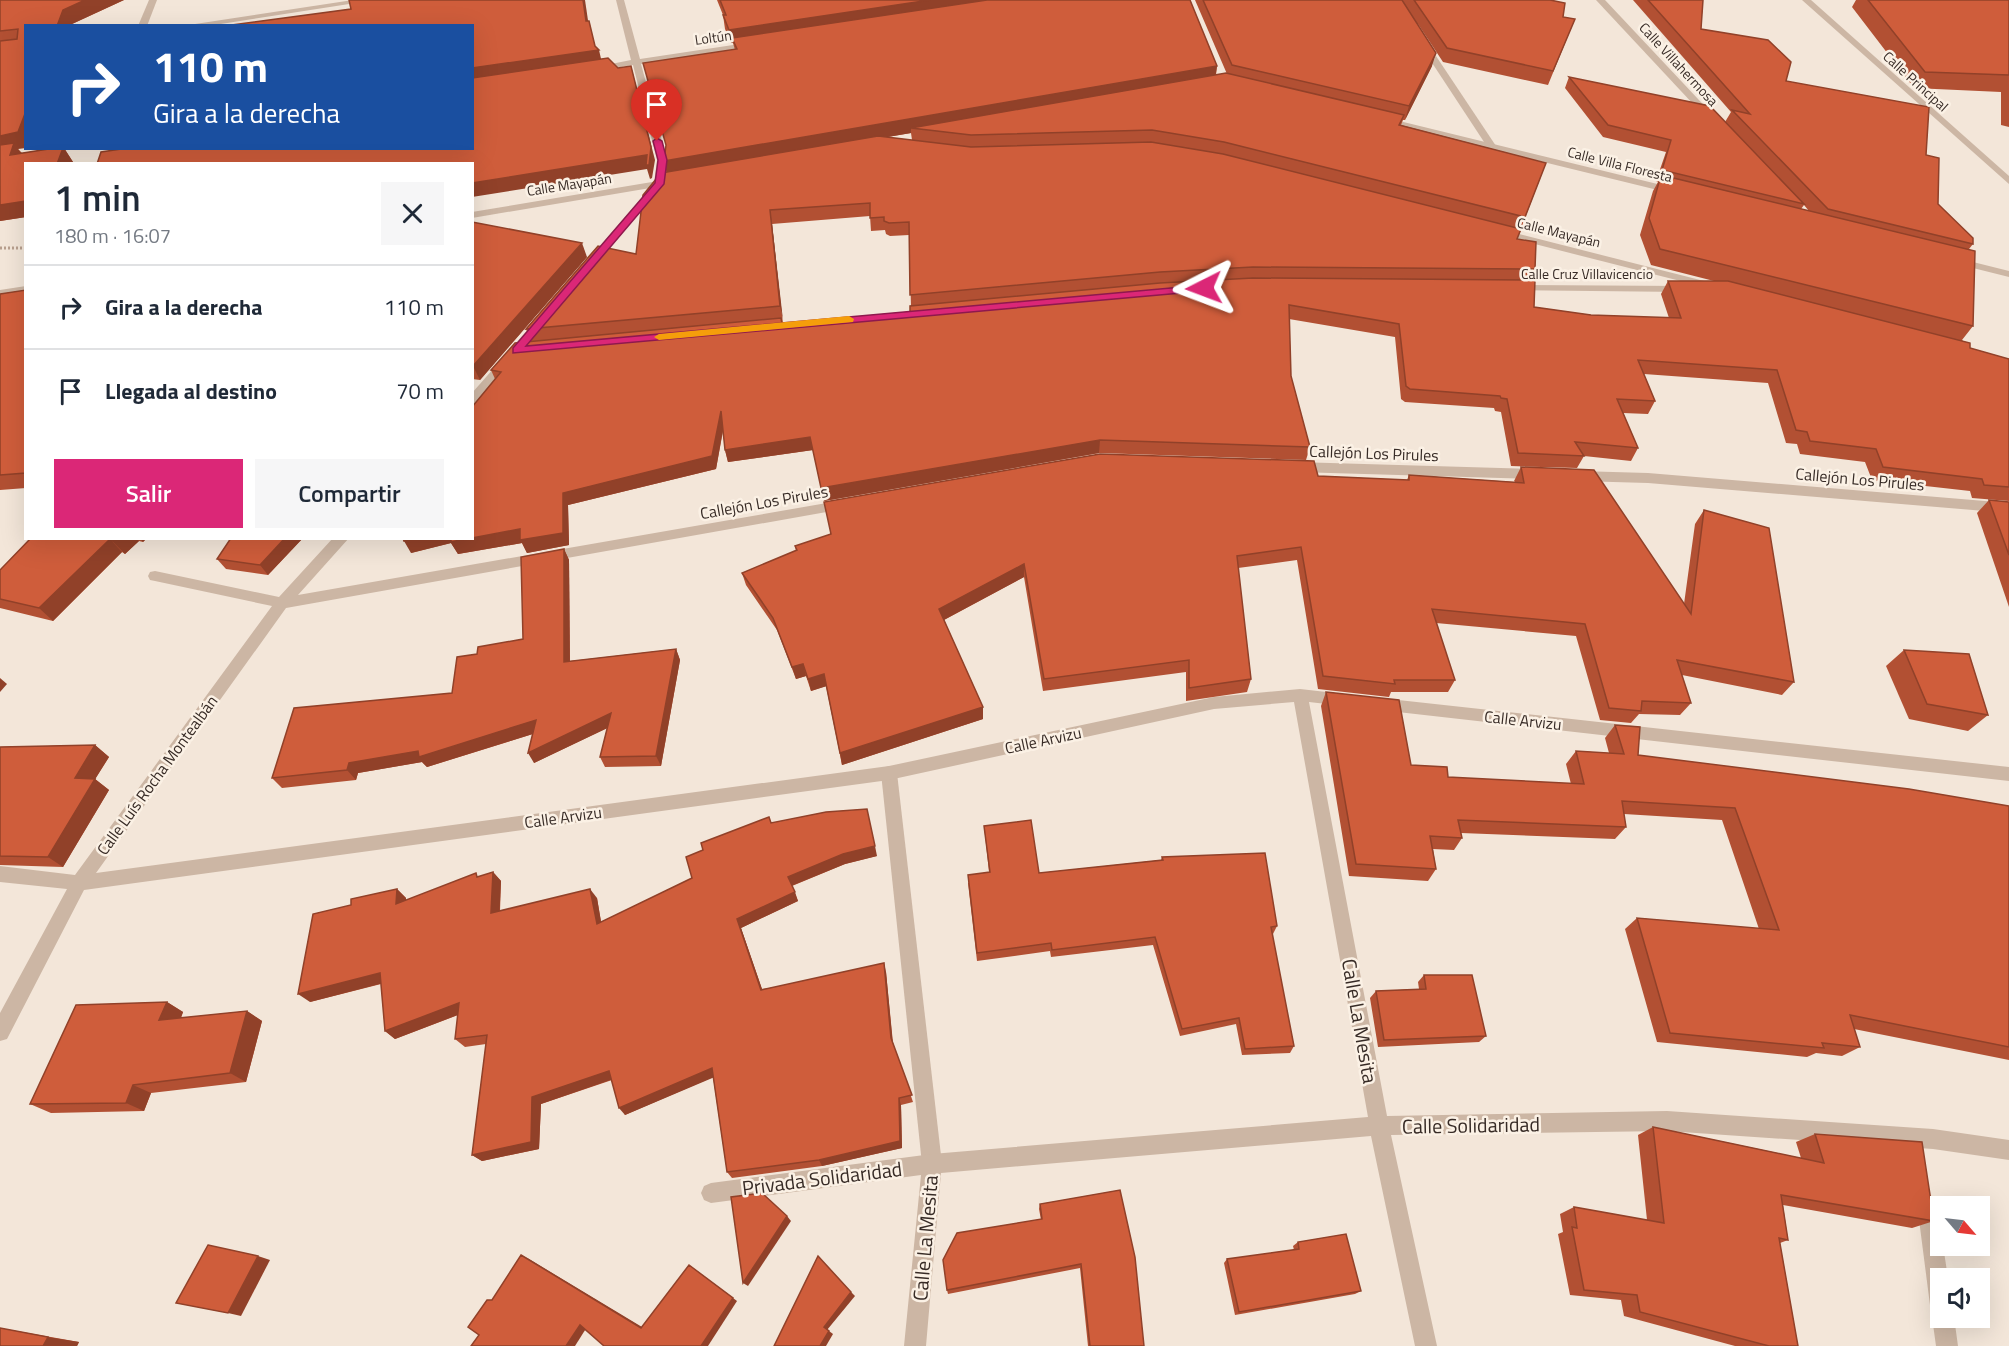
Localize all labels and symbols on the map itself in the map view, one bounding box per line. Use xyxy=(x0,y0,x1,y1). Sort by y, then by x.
street label: Calle Villahermosa xyxy=(1634,17,1724,111)
street label: Loltún xyxy=(693,24,733,50)
street label: Calle Principal xyxy=(1879,46,1953,116)
pin xyxy=(631,79,682,141)
street label: Calle Villa Floresta xyxy=(1565,141,1675,187)
street label: Calle Mayapán xyxy=(525,167,613,201)
street label: Calle Mayapán xyxy=(1515,211,1603,253)
position arrow xyxy=(1172,256,1236,320)
street label: Calle Cruz Villavicencio xyxy=(1521,263,1653,284)
street label: Callejón Los Pirules xyxy=(1309,439,1439,467)
street label: Callejón Los Pirules xyxy=(1794,461,1926,497)
street label: Callejón Los Pirules xyxy=(698,479,830,525)
street label: Calle Luís Rocha Montealbán xyxy=(91,690,223,860)
street label: Calle Arvizu xyxy=(1483,704,1563,736)
street label: Calle Arvizu xyxy=(1002,720,1084,760)
street label: Calle Arvizu xyxy=(523,800,603,834)
street label: Calle La Mesita xyxy=(1334,956,1386,1086)
street label: Calle Solidaridad xyxy=(1402,1108,1540,1142)
street label: Privada Solidaridad xyxy=(740,1153,904,1203)
street label: Calle La Mesita xyxy=(904,1174,946,1302)
north arrow xyxy=(1930,1196,1990,1256)

